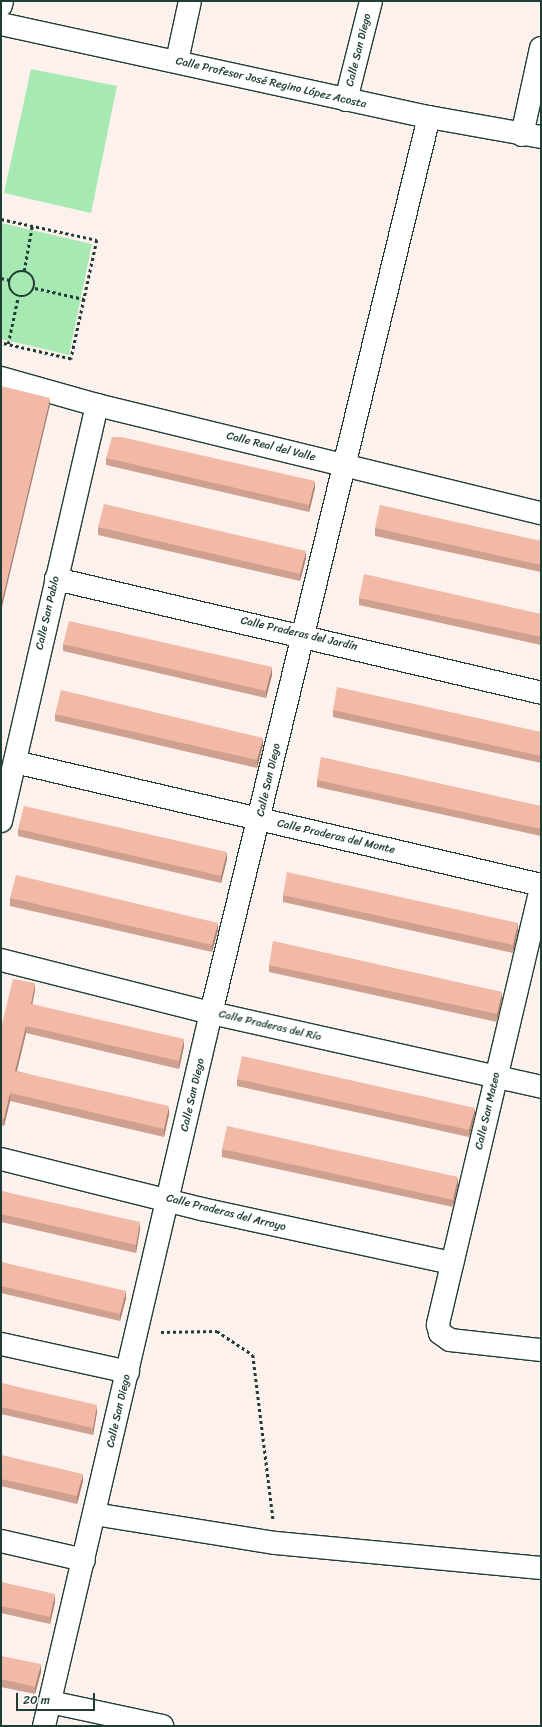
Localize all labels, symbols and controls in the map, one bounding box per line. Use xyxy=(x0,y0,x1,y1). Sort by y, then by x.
street label: Calle San Diego xyxy=(344,12,374,88)
street label: Calle Profesor José Regino López Acosta xyxy=(175,55,367,111)
street label: Calle Real del Valle xyxy=(225,430,317,464)
street label: Calle San Pablo xyxy=(33,575,63,651)
street label: Calle Praderas del Jardín xyxy=(239,614,359,654)
street label: Calle San Diego xyxy=(254,742,284,818)
street label: Calle Praderas del Monte xyxy=(275,817,397,857)
street label: Calle Praderas del Río xyxy=(217,1008,323,1044)
street label: Calle San Diego xyxy=(178,1057,208,1133)
street label: Calle San Mateo xyxy=(473,1071,503,1151)
street label: Calle Praderas del Arroyo xyxy=(164,1192,288,1234)
street label: Calle San Diego xyxy=(104,1373,134,1449)
scale bar xyxy=(18,1685,97,1711)
text: 20 m xyxy=(23,1689,50,1711)

